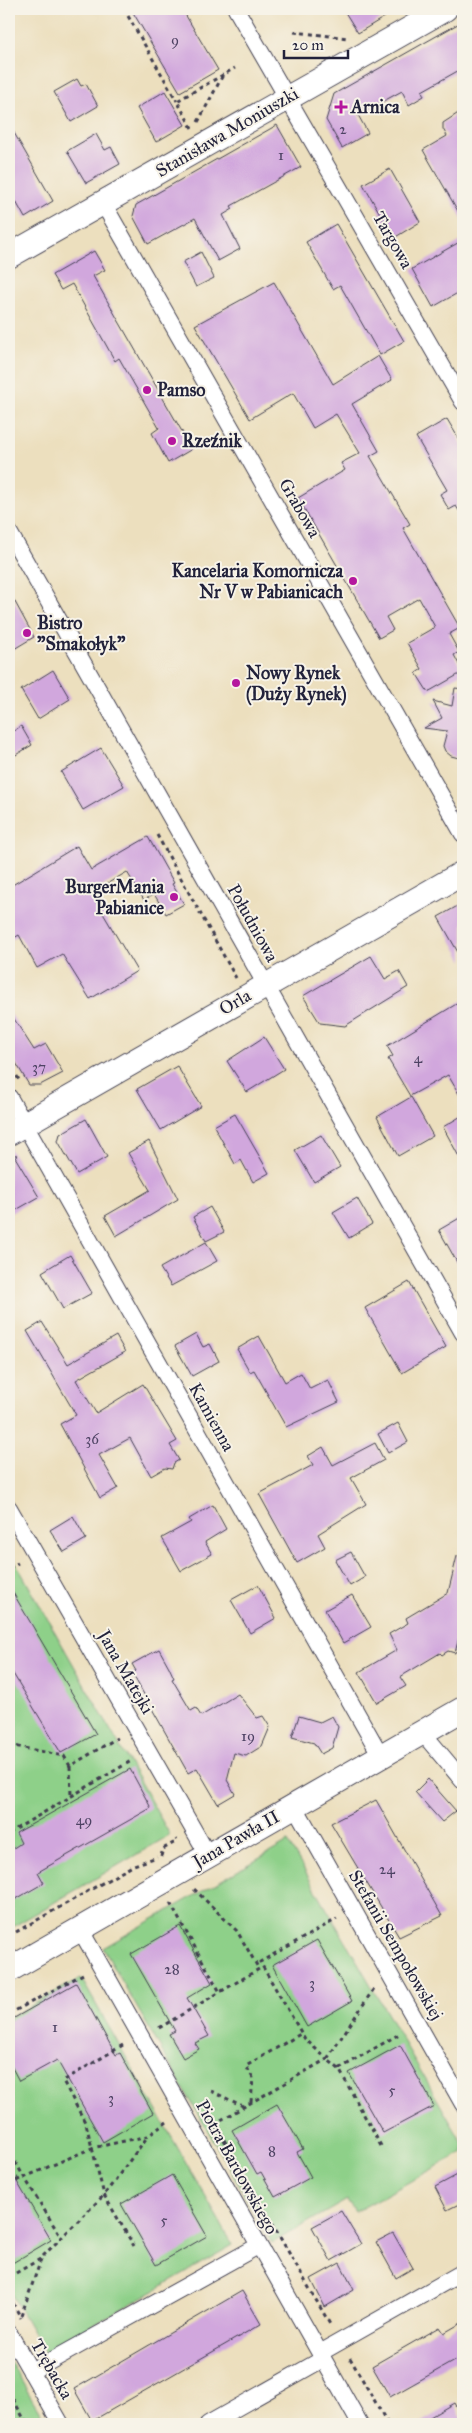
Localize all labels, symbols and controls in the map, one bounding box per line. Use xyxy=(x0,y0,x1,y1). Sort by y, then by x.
scale bar xyxy=(284,28,348,60)
house number: 9 xyxy=(171,31,179,49)
text: 20 m xyxy=(292,36,324,54)
street label: Stanisława Moniuszki xyxy=(152,82,302,182)
place label: Arnica xyxy=(350,96,400,118)
marker: Arnica xyxy=(335,101,347,113)
house number: 2 xyxy=(339,120,347,138)
house number: 1 xyxy=(278,146,284,164)
street label: Targowa xyxy=(367,207,418,273)
place label: Pamso xyxy=(157,379,205,401)
marker: Pamso xyxy=(141,384,153,396)
place label: Rzeźnik xyxy=(182,430,242,452)
marker: Rzeźnik xyxy=(166,435,178,447)
street label: Grabowa xyxy=(274,474,326,542)
place label: Kancelaria Komornicza Nr V w Pabianicach xyxy=(171,560,344,603)
marker: Kancelaria Komornicza Nr V w Pabianicach xyxy=(347,575,359,587)
place label: Bistro "Smakołyk" xyxy=(37,612,126,656)
marker: Bistro "Smakołyk" xyxy=(21,627,33,639)
place label: Nowy Rynek (Duży Rynek) xyxy=(246,662,347,706)
marker: Nowy Rynek (Duży Rynek) xyxy=(230,677,242,689)
place label: BurgerMania Pabianice xyxy=(65,876,164,919)
street label: Południowa xyxy=(223,880,284,966)
marker: BurgerMania Pabianice xyxy=(168,891,180,903)
street label: Orla xyxy=(215,984,255,1020)
house number: 4 xyxy=(414,1049,423,1067)
house number: 37 xyxy=(32,1058,46,1076)
street label: Kamienna xyxy=(184,1379,240,1455)
house number: 36 xyxy=(85,1430,100,1448)
street label: Jana Matejki xyxy=(91,1624,159,1718)
house number: 19 xyxy=(241,1727,255,1745)
street label: Jana Pawła II xyxy=(187,1805,284,1875)
house number: 49 xyxy=(76,1811,92,1829)
house number: 24 xyxy=(379,1860,396,1878)
street label: Stefanii Sempołowskiej xyxy=(344,1866,448,2024)
house number: 28 xyxy=(164,1960,180,1978)
house number: 3 xyxy=(309,1974,315,1992)
house number: 1 xyxy=(52,2018,58,2036)
house number: 5 xyxy=(389,2081,396,2099)
house number: 3 xyxy=(108,2089,114,2107)
street label: Piotra Bardowskiego xyxy=(190,2096,283,2238)
house number: 8 xyxy=(268,2142,276,2160)
house number: 5 xyxy=(161,2211,168,2229)
street label: Trębacka xyxy=(26,2335,78,2403)

